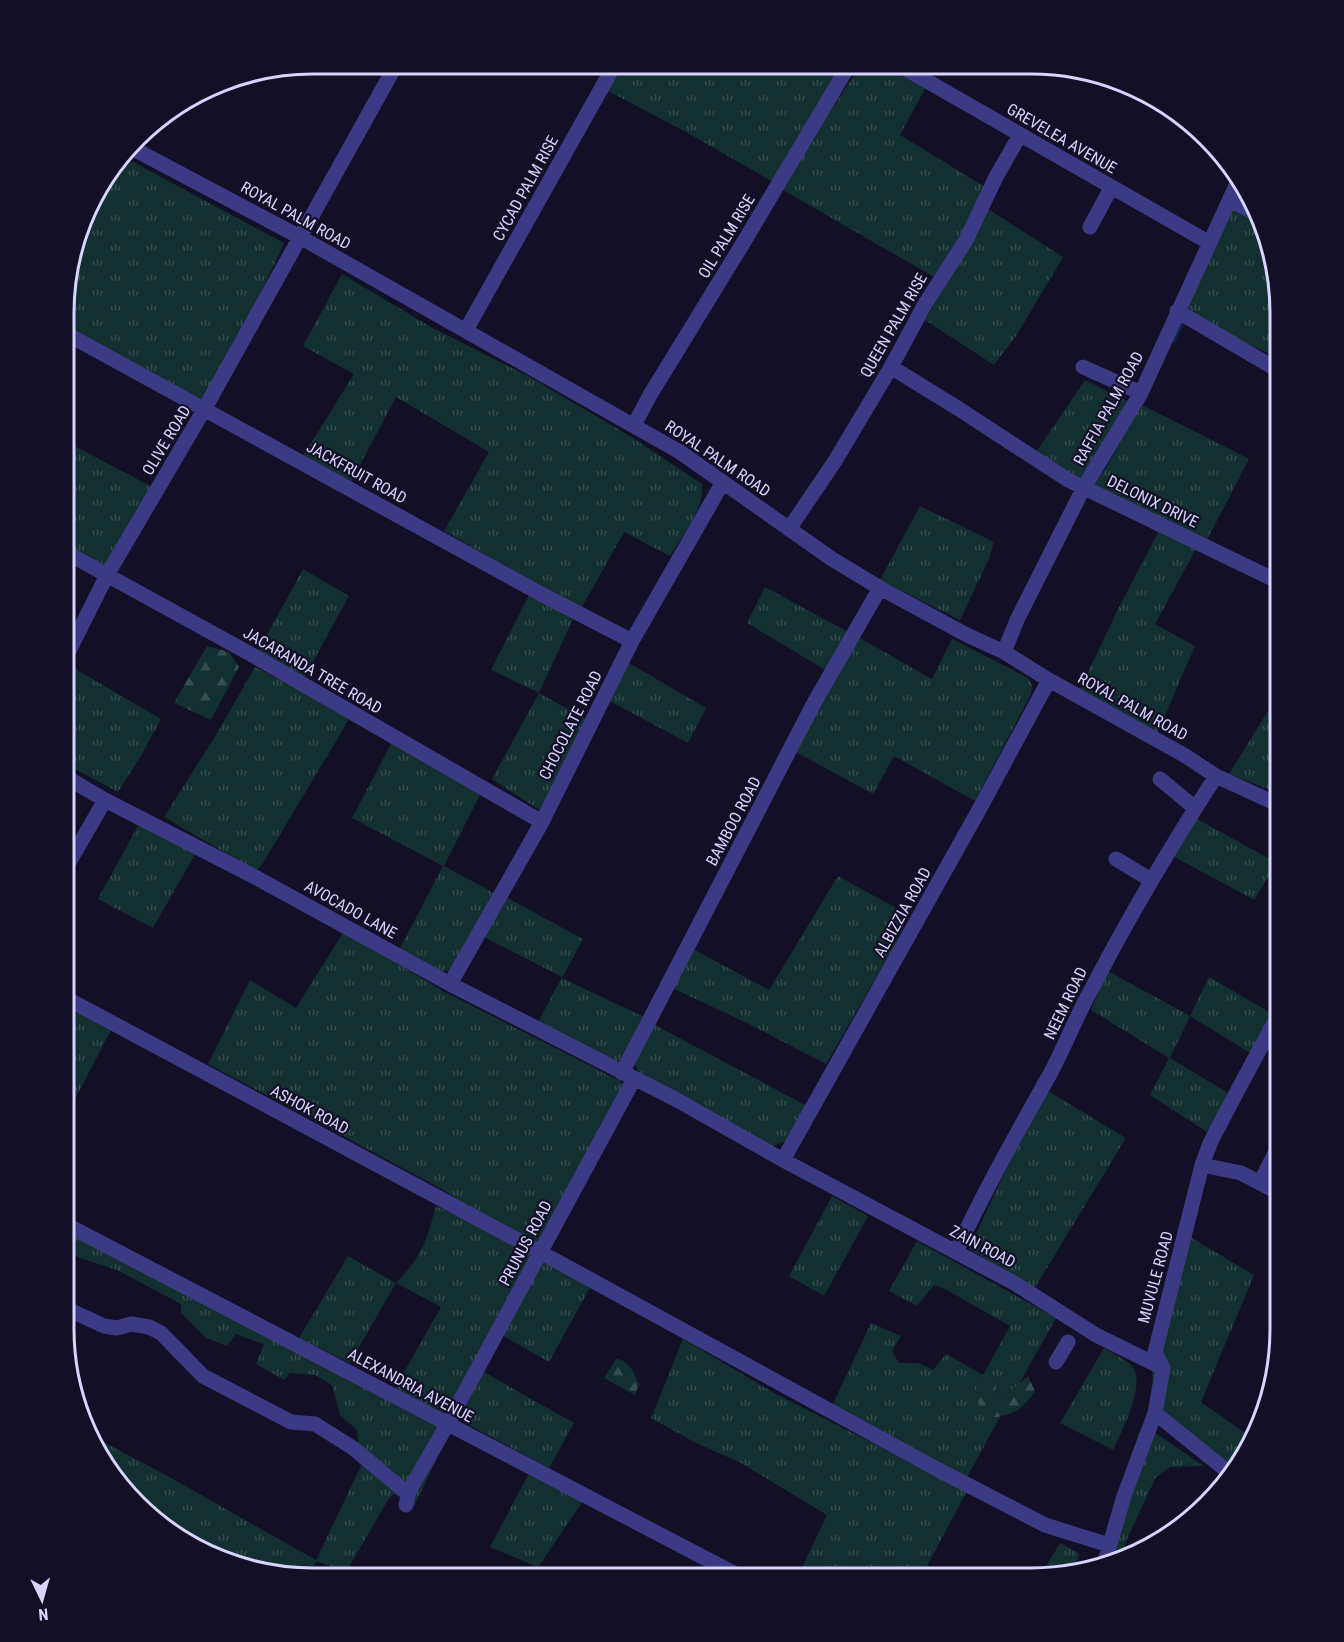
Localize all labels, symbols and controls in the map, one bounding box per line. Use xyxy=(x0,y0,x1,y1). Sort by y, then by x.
street label: GREVELEA AVENUE xyxy=(1003,99,1120,178)
street label: CYCAD PALM RISE xyxy=(489,132,562,244)
street label: ROYAL PALM ROAD xyxy=(238,177,354,253)
street label: OIL PALM RISE xyxy=(694,191,759,281)
street label: QUEEN PALM RISE xyxy=(856,270,931,381)
street label: RAFFIA PALM ROAD xyxy=(1069,348,1147,468)
street label: OLIVE ROAD xyxy=(138,402,195,479)
street label: ROYAL PALM ROAD xyxy=(662,416,774,501)
street label: JACKFRUIT ROAD xyxy=(303,437,410,508)
street label: DELONIX DRIVE xyxy=(1104,471,1201,532)
street label: JACARANDA TREE ROAD xyxy=(240,623,385,718)
street label: CHOCOLATE ROAD xyxy=(535,668,606,783)
street label: ROYAL PALM ROAD xyxy=(1075,668,1191,744)
street label: BAMBOO ROAD xyxy=(702,774,765,869)
street label: ALBIZZIA ROAD xyxy=(870,864,935,960)
street label: AVOCADO LANE xyxy=(301,876,400,943)
street label: NEEM ROAD xyxy=(1040,964,1091,1042)
street label: ASHOK ROAD xyxy=(267,1081,352,1138)
street label: PRUNUS ROAD xyxy=(495,1197,556,1289)
street label: ZAIN ROAD xyxy=(947,1221,1019,1272)
street label: MUVULE ROAD xyxy=(1134,1229,1177,1325)
street label: ALEXANDRIA AVENUE xyxy=(345,1344,477,1427)
north arrow xyxy=(12,1570,72,1630)
text: N xyxy=(38,1605,49,1624)

